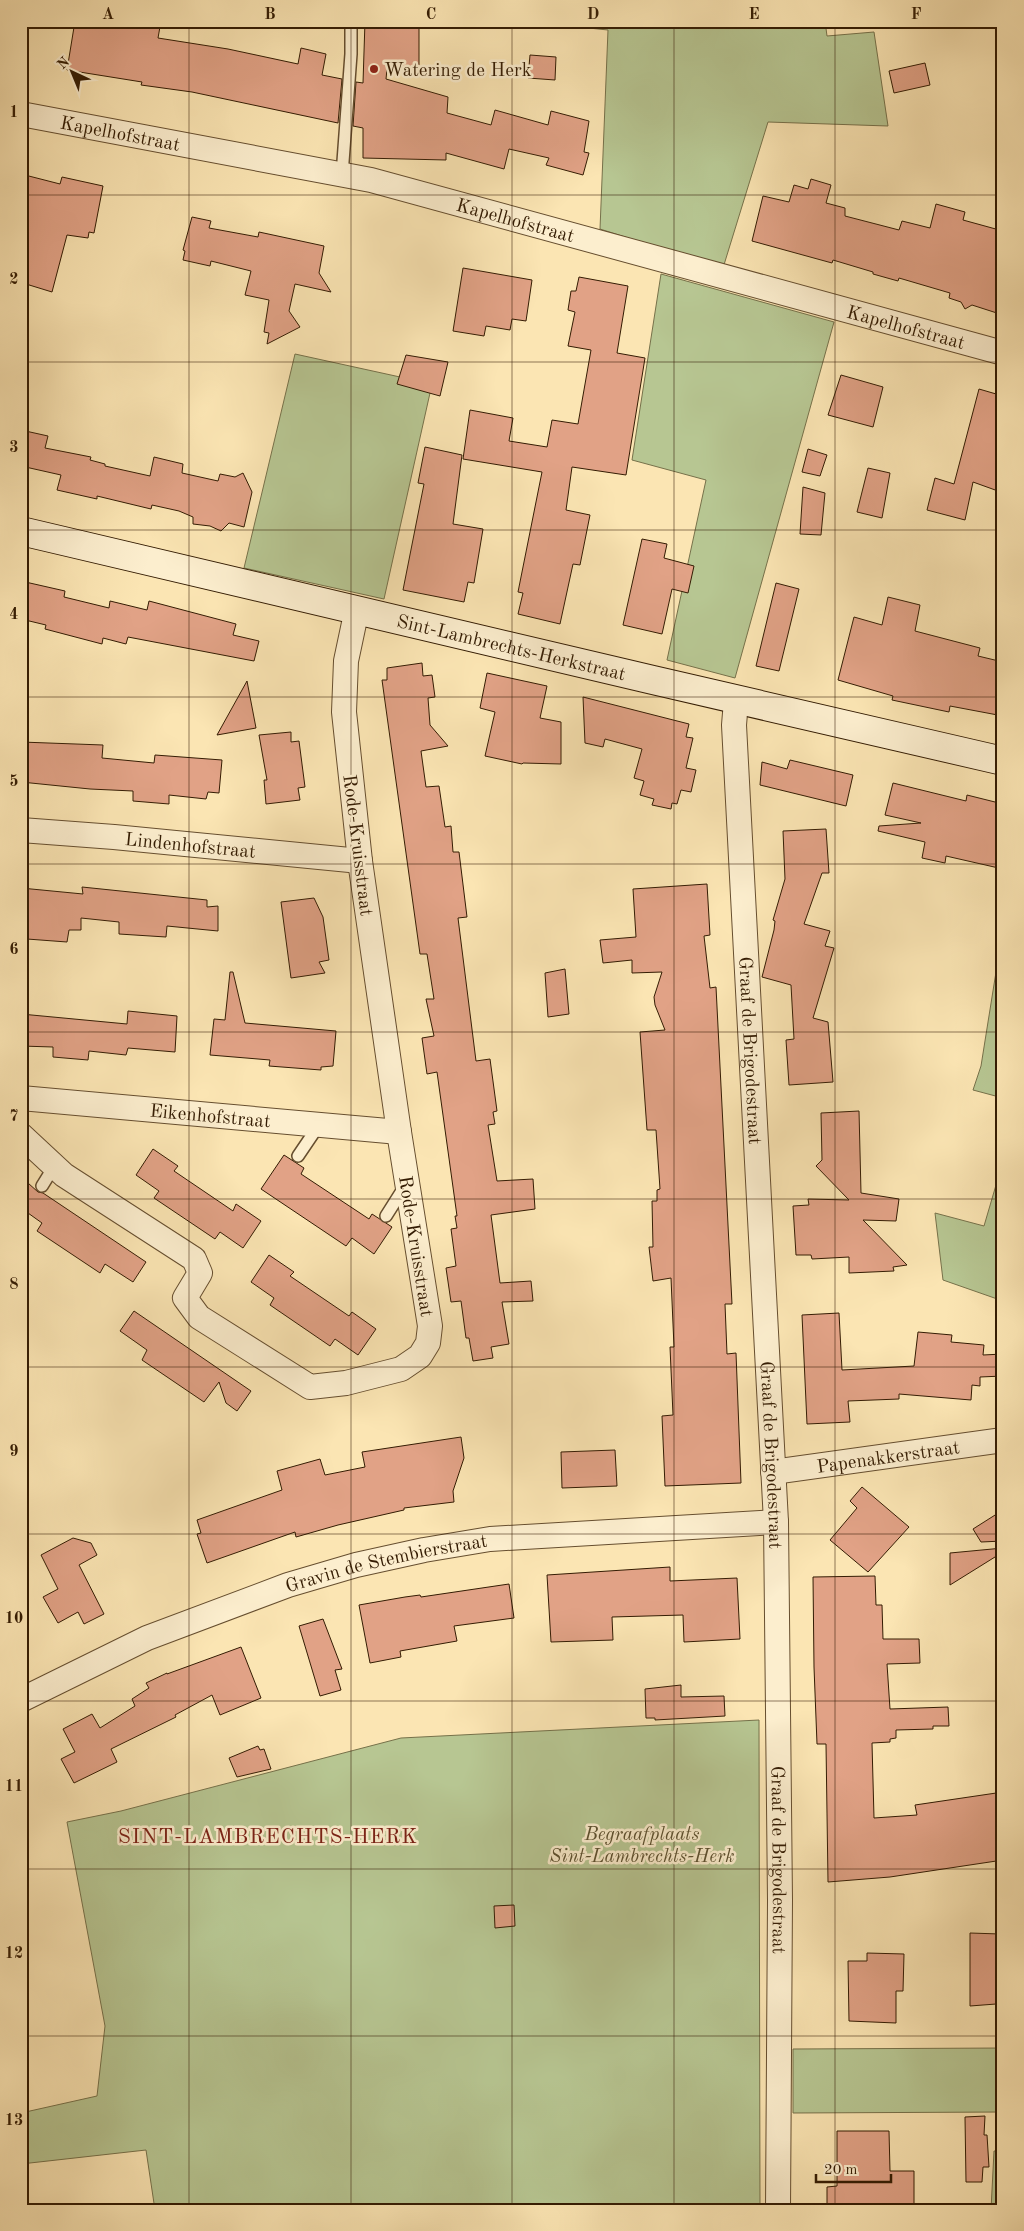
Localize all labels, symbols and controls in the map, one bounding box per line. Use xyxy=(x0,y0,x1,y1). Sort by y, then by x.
text: A xyxy=(102,7,114,23)
text: B xyxy=(264,7,276,23)
text: C xyxy=(426,7,436,23)
text: D xyxy=(587,7,599,23)
text: E xyxy=(748,7,760,23)
text: F xyxy=(911,7,922,23)
north arrow xyxy=(48,48,98,98)
text: N xyxy=(55,54,73,72)
place label: Watering de Herk xyxy=(384,62,532,81)
marker: Watering de Herk xyxy=(368,63,380,75)
text: 1 xyxy=(9,105,19,121)
street label: Kapelhofstraat xyxy=(58,115,181,156)
street label: Kapelhofstraat xyxy=(454,197,576,247)
text: 2 xyxy=(9,272,19,288)
street label: Kapelhofstraat xyxy=(844,304,967,354)
text: 3 xyxy=(9,440,19,456)
text: 4 xyxy=(9,607,19,623)
street label: Sint-Lambrechts-Herkstraat xyxy=(395,613,627,685)
street label: Rode-Kruisstraat xyxy=(338,773,375,917)
text: 5 xyxy=(9,774,19,790)
street label: Lindenhofstraat xyxy=(124,831,256,863)
text: 6 xyxy=(9,942,19,958)
street label: Graaf de Brigodestraat xyxy=(734,956,763,1145)
street label: Eikenhofstraat xyxy=(149,1103,271,1132)
text: 7 xyxy=(9,1109,19,1125)
street label: Rode-Kruisstraat xyxy=(394,1175,435,1318)
text: 8 xyxy=(9,1277,19,1293)
street label: Graaf de Brigodestraat xyxy=(756,1360,783,1549)
street label: Papenakkerstraat xyxy=(816,1439,961,1478)
text: 9 xyxy=(9,1444,19,1460)
street label: Gravin de Stembierstraat xyxy=(284,1533,489,1597)
text: 10 xyxy=(5,1611,23,1627)
street label: Graaf de Brigodestraat xyxy=(767,1765,787,1954)
text: 11 xyxy=(5,1779,23,1795)
park label: Begraafplaats Sint-Lambrechts-Herk xyxy=(550,1826,734,1867)
district label: SINT-LAMBRECHTS-HERK xyxy=(118,1827,418,1848)
text: 12 xyxy=(5,1946,23,1962)
text: 13 xyxy=(5,2113,23,2129)
scale bar xyxy=(816,2151,892,2183)
text: 20 m xyxy=(824,2163,858,2178)

